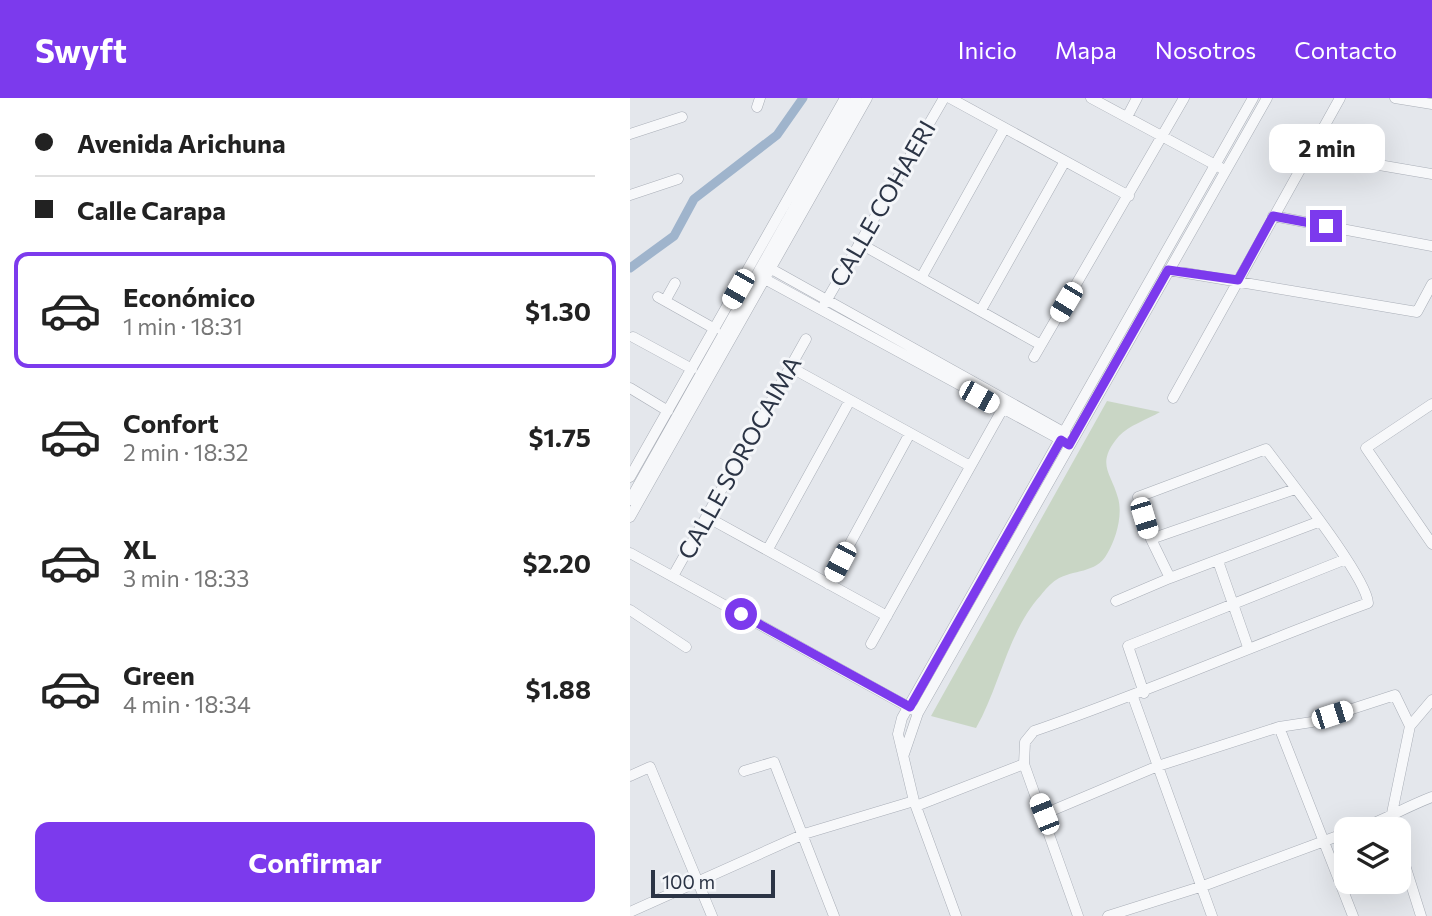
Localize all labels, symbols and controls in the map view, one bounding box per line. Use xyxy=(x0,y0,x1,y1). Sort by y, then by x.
text: Swyft xyxy=(35,29,127,70)
text: Inicio xyxy=(958,35,1017,64)
text: Mapa xyxy=(1055,35,1117,64)
text: Nosotros xyxy=(1155,35,1256,64)
text: Contacto xyxy=(1294,35,1397,64)
street label: CALLE COHAERI xyxy=(822,115,941,291)
callout: 2 min xyxy=(1268,124,1384,174)
text: Avenida Arichuna xyxy=(77,127,286,158)
text: 2 min xyxy=(1298,134,1356,162)
text: Calle Carapa xyxy=(77,194,226,225)
route end xyxy=(1310,210,1342,242)
car xyxy=(719,266,758,312)
icon: car xyxy=(39,279,102,342)
car xyxy=(1047,279,1086,325)
text: Económico xyxy=(123,281,255,312)
text: $1.30 xyxy=(525,295,591,326)
text: 1 min · 18:31 xyxy=(123,312,243,340)
street label: CALLE SOROCAIMA xyxy=(671,351,807,564)
car xyxy=(956,378,1003,416)
icon: car xyxy=(39,405,102,468)
text: Confort xyxy=(123,407,219,438)
text: $1.75 xyxy=(528,421,591,452)
text: 2 min · 18:32 xyxy=(123,438,249,466)
car xyxy=(1128,495,1161,541)
icon: car xyxy=(39,531,102,594)
text: XL xyxy=(123,533,157,564)
car xyxy=(821,539,860,585)
text: $2.20 xyxy=(522,547,591,578)
text: 3 min · 18:33 xyxy=(123,564,249,592)
route start xyxy=(725,598,757,630)
icon: car xyxy=(39,657,102,720)
text: Green xyxy=(123,659,195,690)
text: $1.88 xyxy=(526,673,591,704)
text: 4 min · 18:34 xyxy=(123,690,251,718)
car xyxy=(1309,699,1356,731)
car xyxy=(1027,791,1062,837)
map controls xyxy=(1334,817,1411,894)
button: layers xyxy=(1334,817,1411,894)
button: Confirmar xyxy=(35,822,595,902)
scale bar xyxy=(651,867,775,899)
text: 100 m xyxy=(662,870,715,893)

